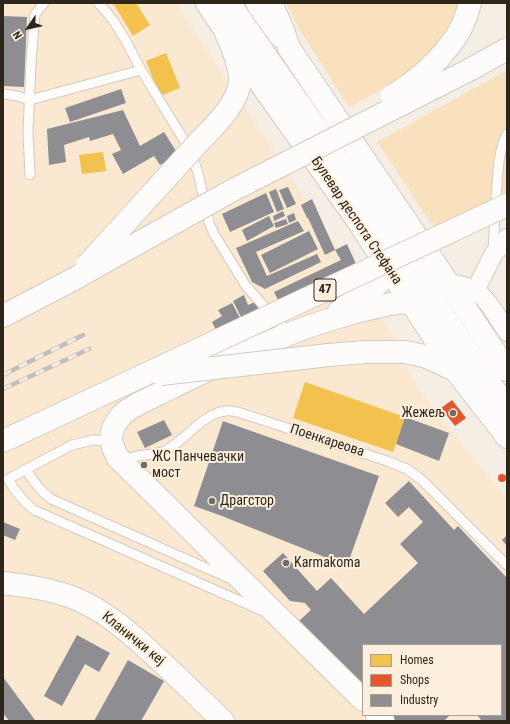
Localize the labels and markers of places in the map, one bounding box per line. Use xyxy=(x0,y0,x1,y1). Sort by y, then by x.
place label: Жежељ xyxy=(402,405,445,421)
marker: Жежељ xyxy=(448,408,458,418)
place label: ЖС Панчевачки мост xyxy=(152,449,244,482)
marker: ЖС Панчевачки мост xyxy=(139,460,149,470)
place label: Драгстор xyxy=(220,493,274,509)
marker: Драгстор xyxy=(207,496,217,506)
place label: Karmakoma xyxy=(294,555,360,571)
marker: Karmakoma xyxy=(281,558,291,568)

